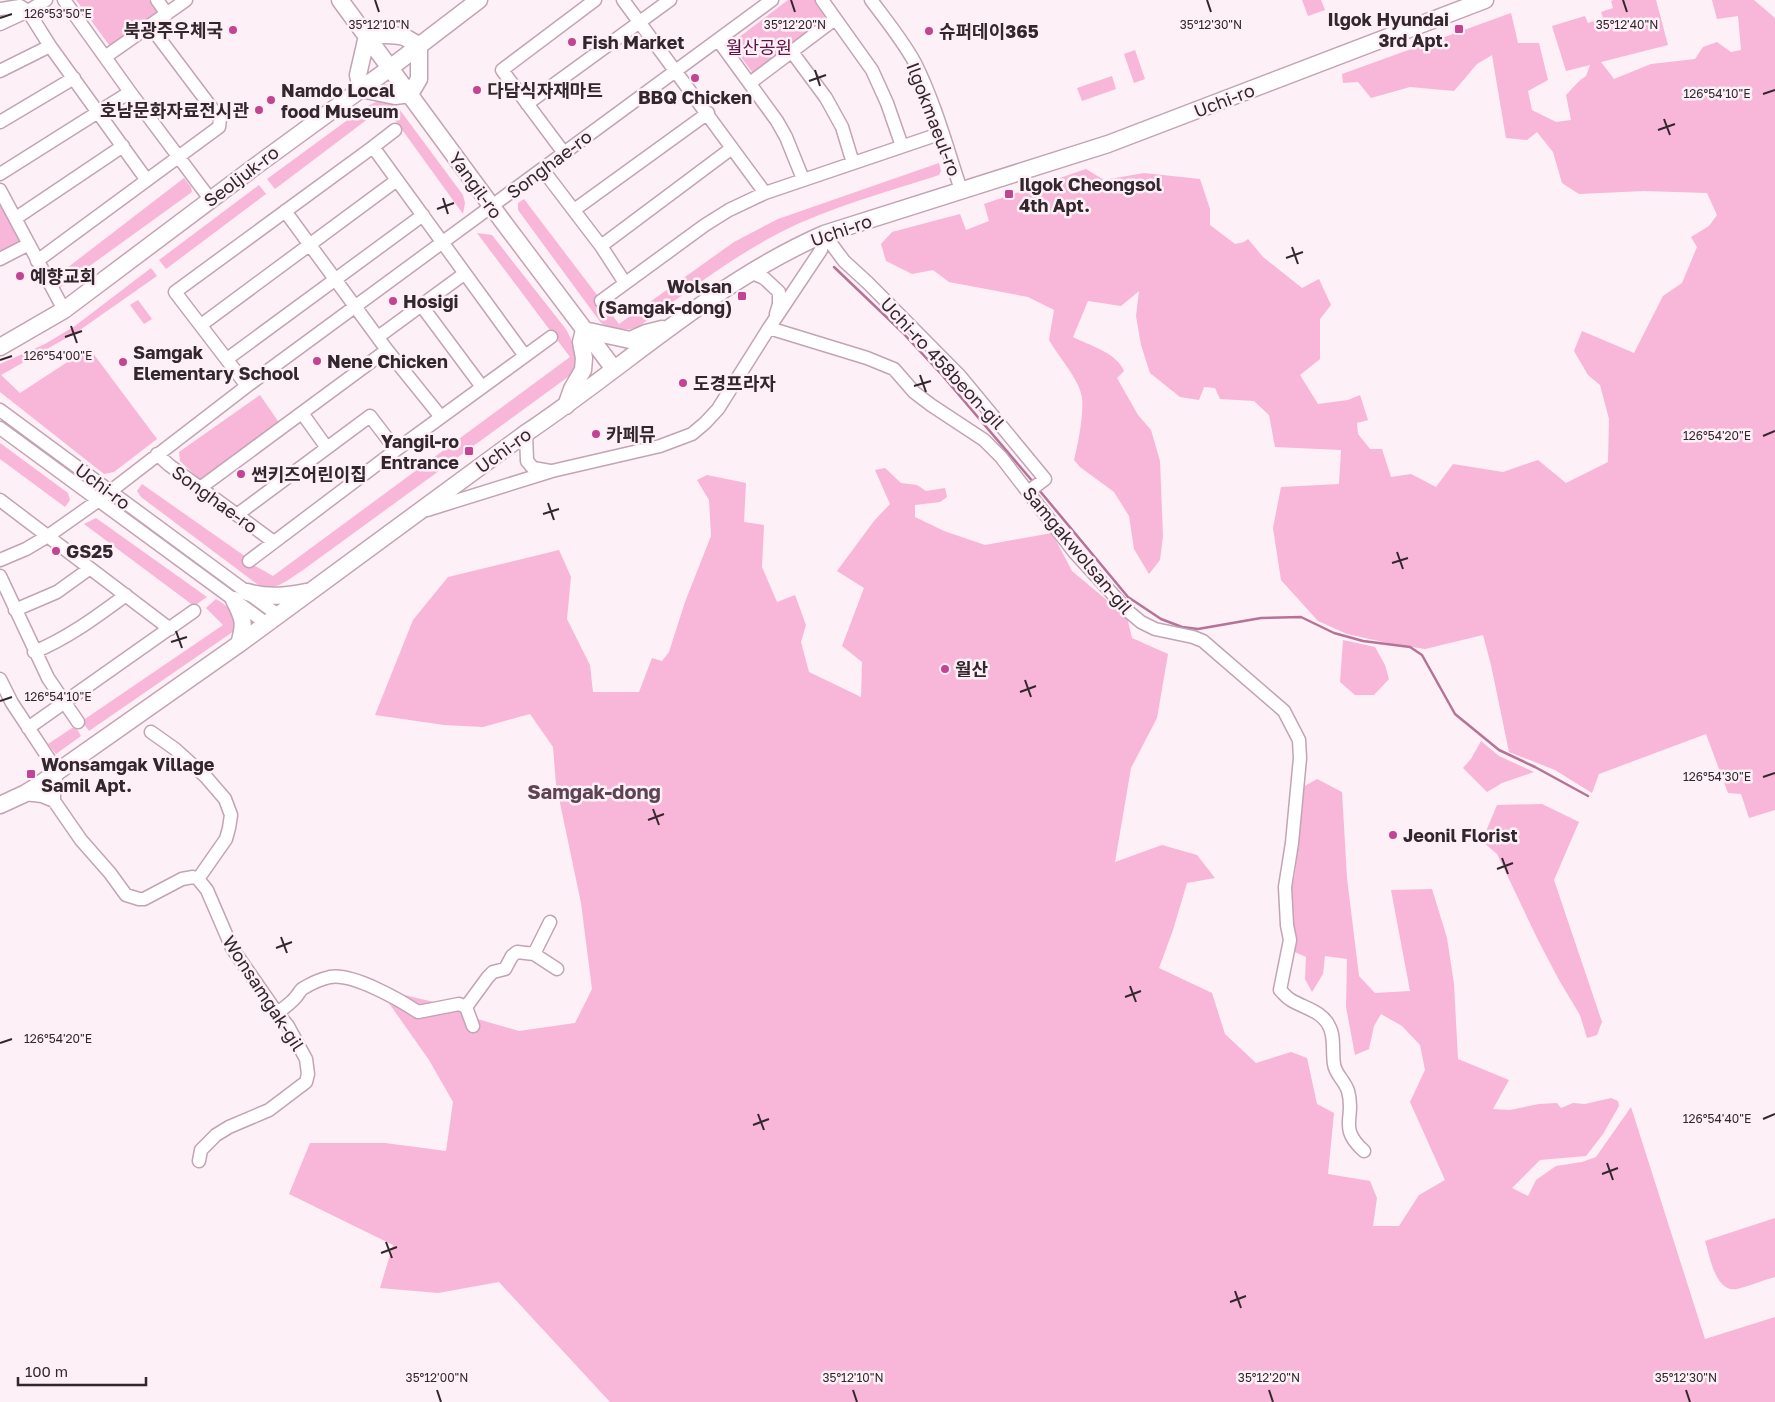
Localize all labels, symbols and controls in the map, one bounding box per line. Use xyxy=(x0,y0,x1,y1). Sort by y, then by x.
text: 126°53'50"E xyxy=(24,6,92,21)
place label: Ilgok Hyundai 3rd Apt. xyxy=(1328,8,1449,51)
text: 35°12'10"N xyxy=(348,17,410,32)
text: 35°12'20"N xyxy=(764,17,826,32)
text: 35°12'30"N xyxy=(1180,17,1242,32)
text: 35°12'40"N xyxy=(1596,17,1658,32)
place label: 북광주우체국 xyxy=(124,19,223,41)
place label: 슈퍼데이365 xyxy=(939,20,1039,42)
marker: Ilgok Hyundai 3rd Apt. xyxy=(1453,23,1465,35)
marker: 북광주우체국 xyxy=(227,24,239,36)
marker: 슈퍼데이365 xyxy=(923,25,935,37)
place label: Fish Market xyxy=(582,31,684,53)
marker: Fish Market xyxy=(566,36,578,48)
park label: 월산공원 xyxy=(726,36,792,58)
street label: Ilgokmaeul-ro xyxy=(902,59,966,179)
marker: BBQ Chicken xyxy=(689,72,701,84)
street label: Uchi-ro xyxy=(1190,78,1258,122)
place label: Namdo Local food Museum xyxy=(281,79,399,122)
place label: 다담식자재마트 xyxy=(487,79,603,101)
marker: 다담식자재마트 xyxy=(471,84,483,96)
place label: BBQ Chicken xyxy=(638,86,752,108)
text: 126°54'10"E xyxy=(1684,86,1750,101)
marker: Namdo Local food Museum xyxy=(265,94,277,106)
place label: 호남문화자료전시관 xyxy=(100,99,249,121)
marker: 호남문화자료전시관 xyxy=(253,104,265,116)
street label: Songhae-ro xyxy=(502,125,596,203)
street label: Seoljuk-ro xyxy=(199,141,283,211)
street label: Yangil-ro xyxy=(445,147,507,223)
place label: Ilgok Cheongsol 4th Apt. xyxy=(1019,173,1162,216)
marker: Ilgok Cheongsol 4th Apt. xyxy=(1003,188,1015,200)
street label: Uchi-ro xyxy=(807,209,875,251)
place label: 예향교회 xyxy=(30,265,96,287)
marker: 예향교회 xyxy=(14,270,26,282)
place label: Wolsan (Samgak-dong) xyxy=(598,275,732,318)
place label: Hosigi xyxy=(403,290,459,312)
marker: Wolsan (Samgak-dong) xyxy=(736,290,748,302)
street label: Uchi-ro 458beon-gil xyxy=(876,293,1010,434)
marker: Hosigi xyxy=(387,295,399,307)
place label: Samgak Elementary School xyxy=(133,341,299,384)
text: 126°54'00"E xyxy=(24,348,92,363)
place label: Nene Chicken xyxy=(327,350,448,372)
marker: Nene Chicken xyxy=(311,355,323,367)
marker: Samgak Elementary School xyxy=(117,356,129,368)
place label: 도경프라자 xyxy=(693,372,776,394)
marker: 도경프라자 xyxy=(677,377,689,389)
street label: Uchi-ro xyxy=(471,422,535,478)
place label: 카페뮤 xyxy=(606,423,656,445)
marker: 카페뮤 xyxy=(590,428,602,440)
text: 126°54'20"E xyxy=(1683,428,1751,443)
place label: Yangil-ro Entrance xyxy=(381,430,459,473)
marker: Yangil-ro Entrance xyxy=(463,445,475,457)
street label: Uchi-ro xyxy=(71,458,135,514)
street label: Songhae-ro xyxy=(168,461,262,537)
place label: 썬키즈어린이집 xyxy=(251,463,367,485)
marker: 썬키즈어린이집 xyxy=(235,468,247,480)
street label: Samgakwolsan-gil xyxy=(1018,482,1138,618)
place label: GS25 xyxy=(66,540,113,562)
marker: GS25 xyxy=(50,545,62,557)
place label: 월산 xyxy=(955,658,989,680)
marker: 월산 xyxy=(939,663,951,675)
text: 126°54'10"E xyxy=(25,689,91,704)
place label: Wonsamgak Village Samil Apt. xyxy=(41,753,215,796)
marker: Wonsamgak Village Samil Apt. xyxy=(25,768,37,780)
text: 126°54'30"E xyxy=(1683,769,1751,784)
district label: Samgak-dong xyxy=(527,779,661,803)
place label: Jeonil Florist xyxy=(1403,824,1518,846)
marker: Jeonil Florist xyxy=(1387,829,1399,841)
street label: Wonsamgak-gil xyxy=(218,931,310,1055)
text: 126°54'20"E xyxy=(24,1031,92,1046)
text: 126°54'40"E xyxy=(1683,1111,1751,1126)
scale bar xyxy=(18,1354,145,1386)
text: 100 m xyxy=(25,1362,68,1380)
text: 35°12'00"N xyxy=(406,1370,468,1385)
text: 35°12'10"N xyxy=(822,1370,884,1385)
text: 35°12'20"N xyxy=(1238,1370,1300,1385)
text: 35°12'30"N xyxy=(1655,1370,1717,1385)

